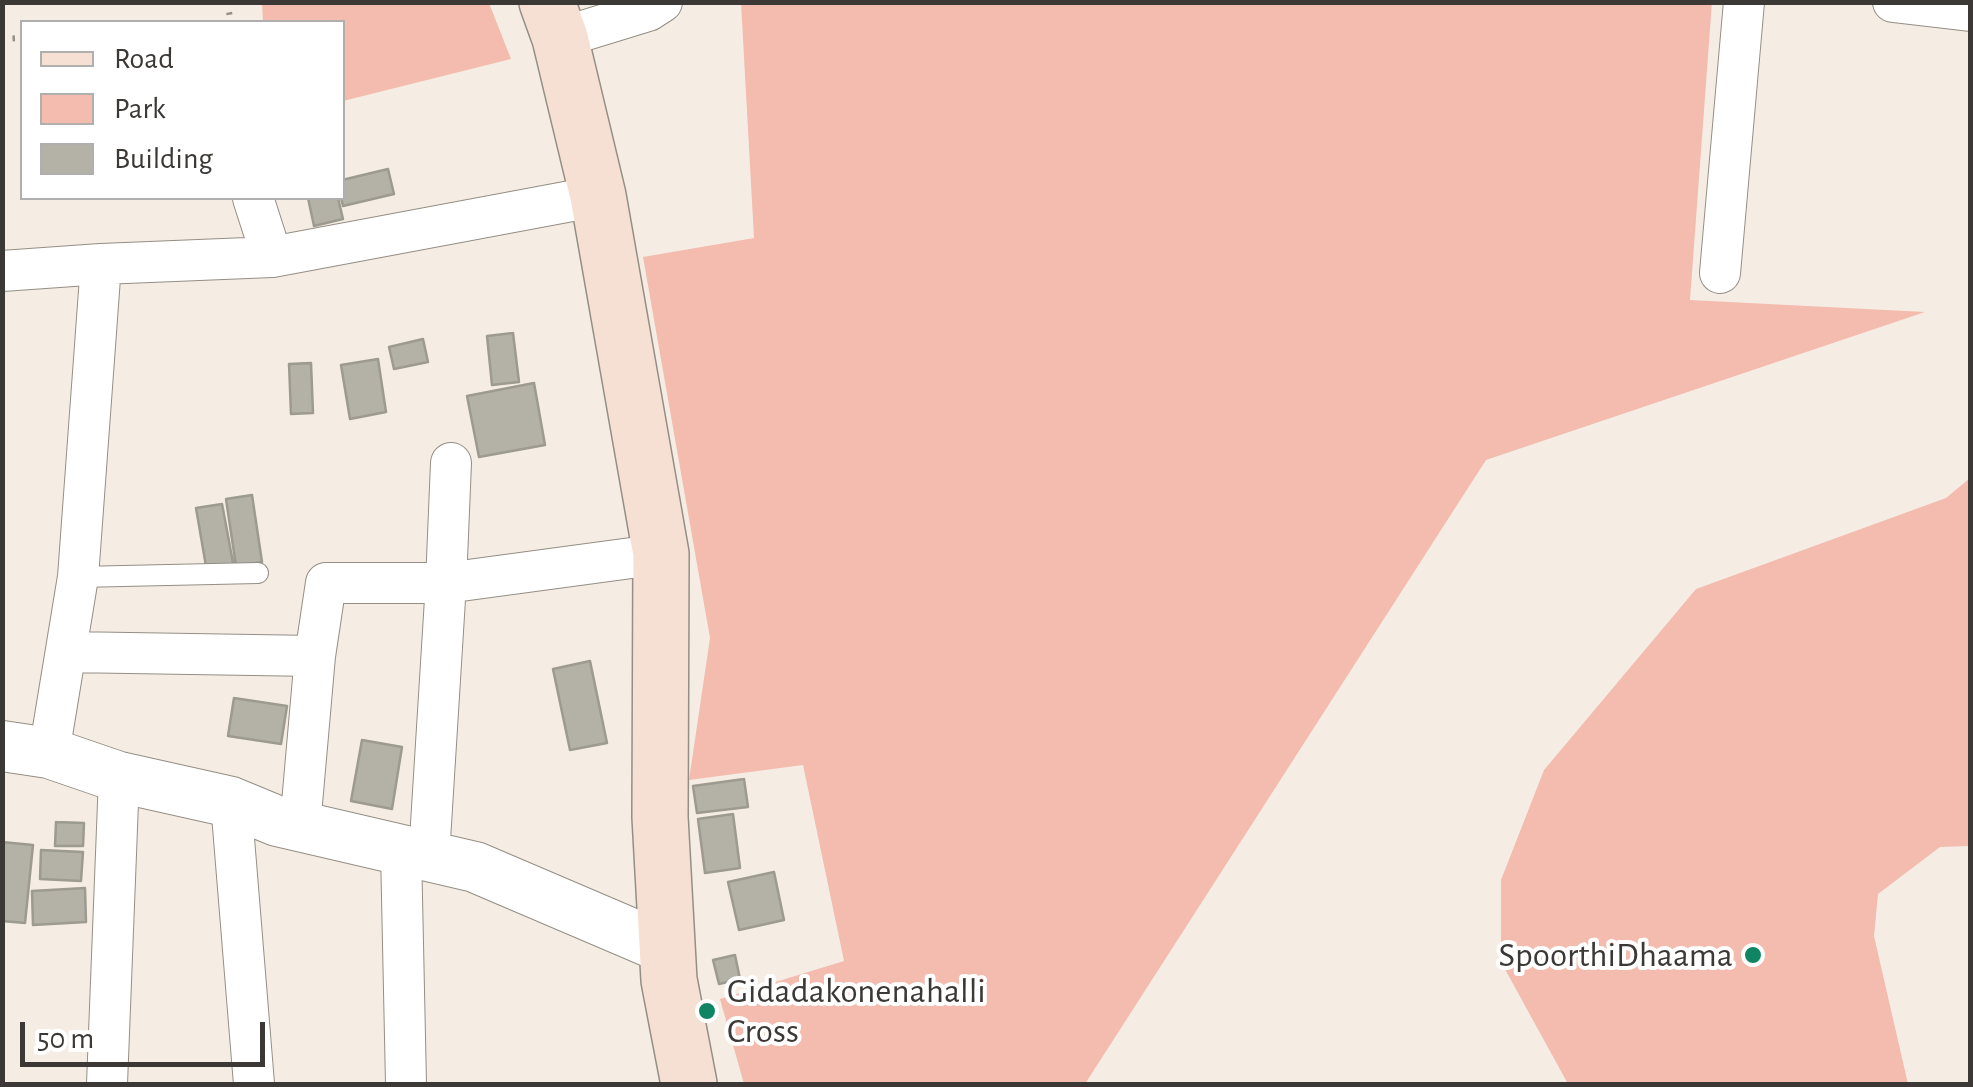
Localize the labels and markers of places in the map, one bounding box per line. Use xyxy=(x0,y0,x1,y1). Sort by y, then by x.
place label: SpoorthiDhaama xyxy=(1499,934,1733,976)
marker: SpoorthiDhaama xyxy=(1742,944,1764,966)
place label: Gidadakonenahalli Cross xyxy=(727,970,986,1052)
marker: Gidadakonenahalli Cross xyxy=(696,1000,718,1022)

